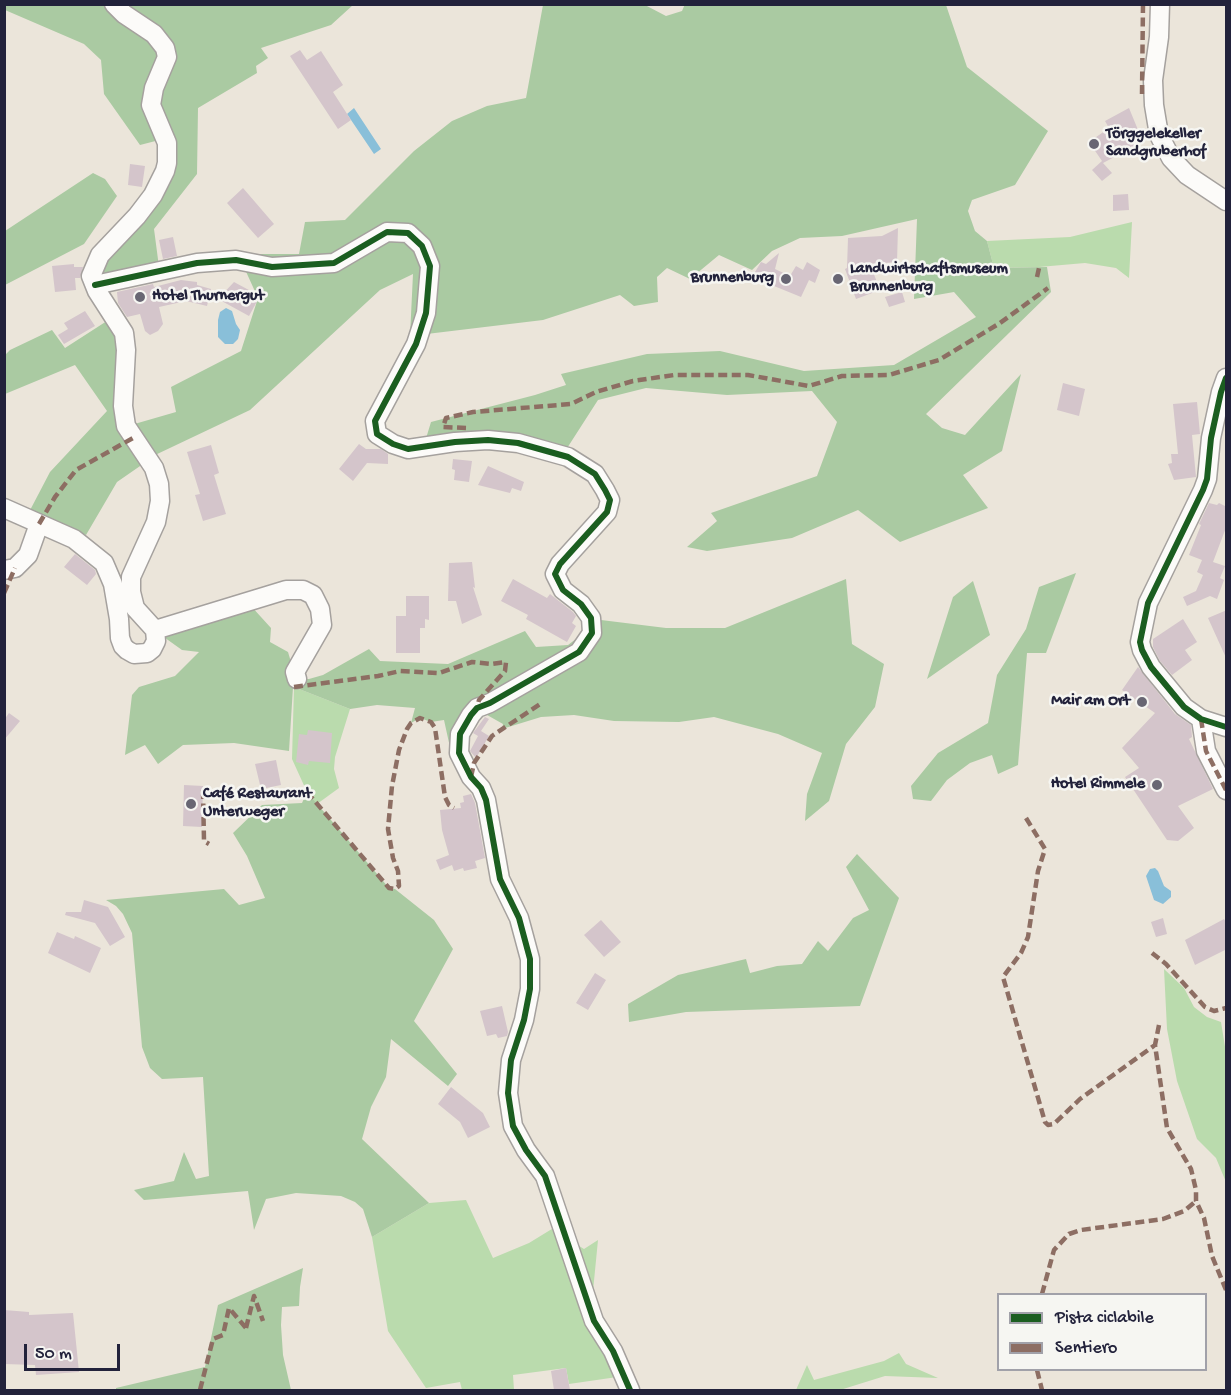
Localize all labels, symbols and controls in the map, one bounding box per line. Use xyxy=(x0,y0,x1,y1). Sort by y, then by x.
place label: Törggelekeller Sandgruberhof xyxy=(1106,125,1206,163)
marker: Törggelekeller Sandgruberhof xyxy=(1087,137,1101,151)
place label: Landwirtschaftsmuseum Brunnenburg xyxy=(850,260,1008,298)
place label: Brunnenburg xyxy=(691,269,774,289)
marker: Brunnenburg xyxy=(779,272,793,286)
marker: Landwirtschaftsmuseum Brunnenburg xyxy=(831,272,845,286)
place label: Hotel Thurnergut xyxy=(152,287,264,307)
marker: Hotel Thurnergut xyxy=(133,290,147,304)
place label: Mair am Ort xyxy=(1051,692,1130,712)
marker: Mair am Ort xyxy=(1135,695,1149,709)
place label: Hotel Rimmele xyxy=(1051,775,1145,795)
marker: Hotel Rimmele xyxy=(1150,778,1164,792)
place label: Café Restaurant Unterweger xyxy=(203,785,312,823)
marker: Café Restaurant Unterweger xyxy=(184,797,198,811)
legend xyxy=(997,1293,1207,1371)
text: Pista ciclabile xyxy=(1055,1308,1154,1329)
scale bar xyxy=(27,1332,123,1370)
text: Sentiero xyxy=(1055,1338,1117,1359)
text: 50 m xyxy=(35,1344,72,1365)

